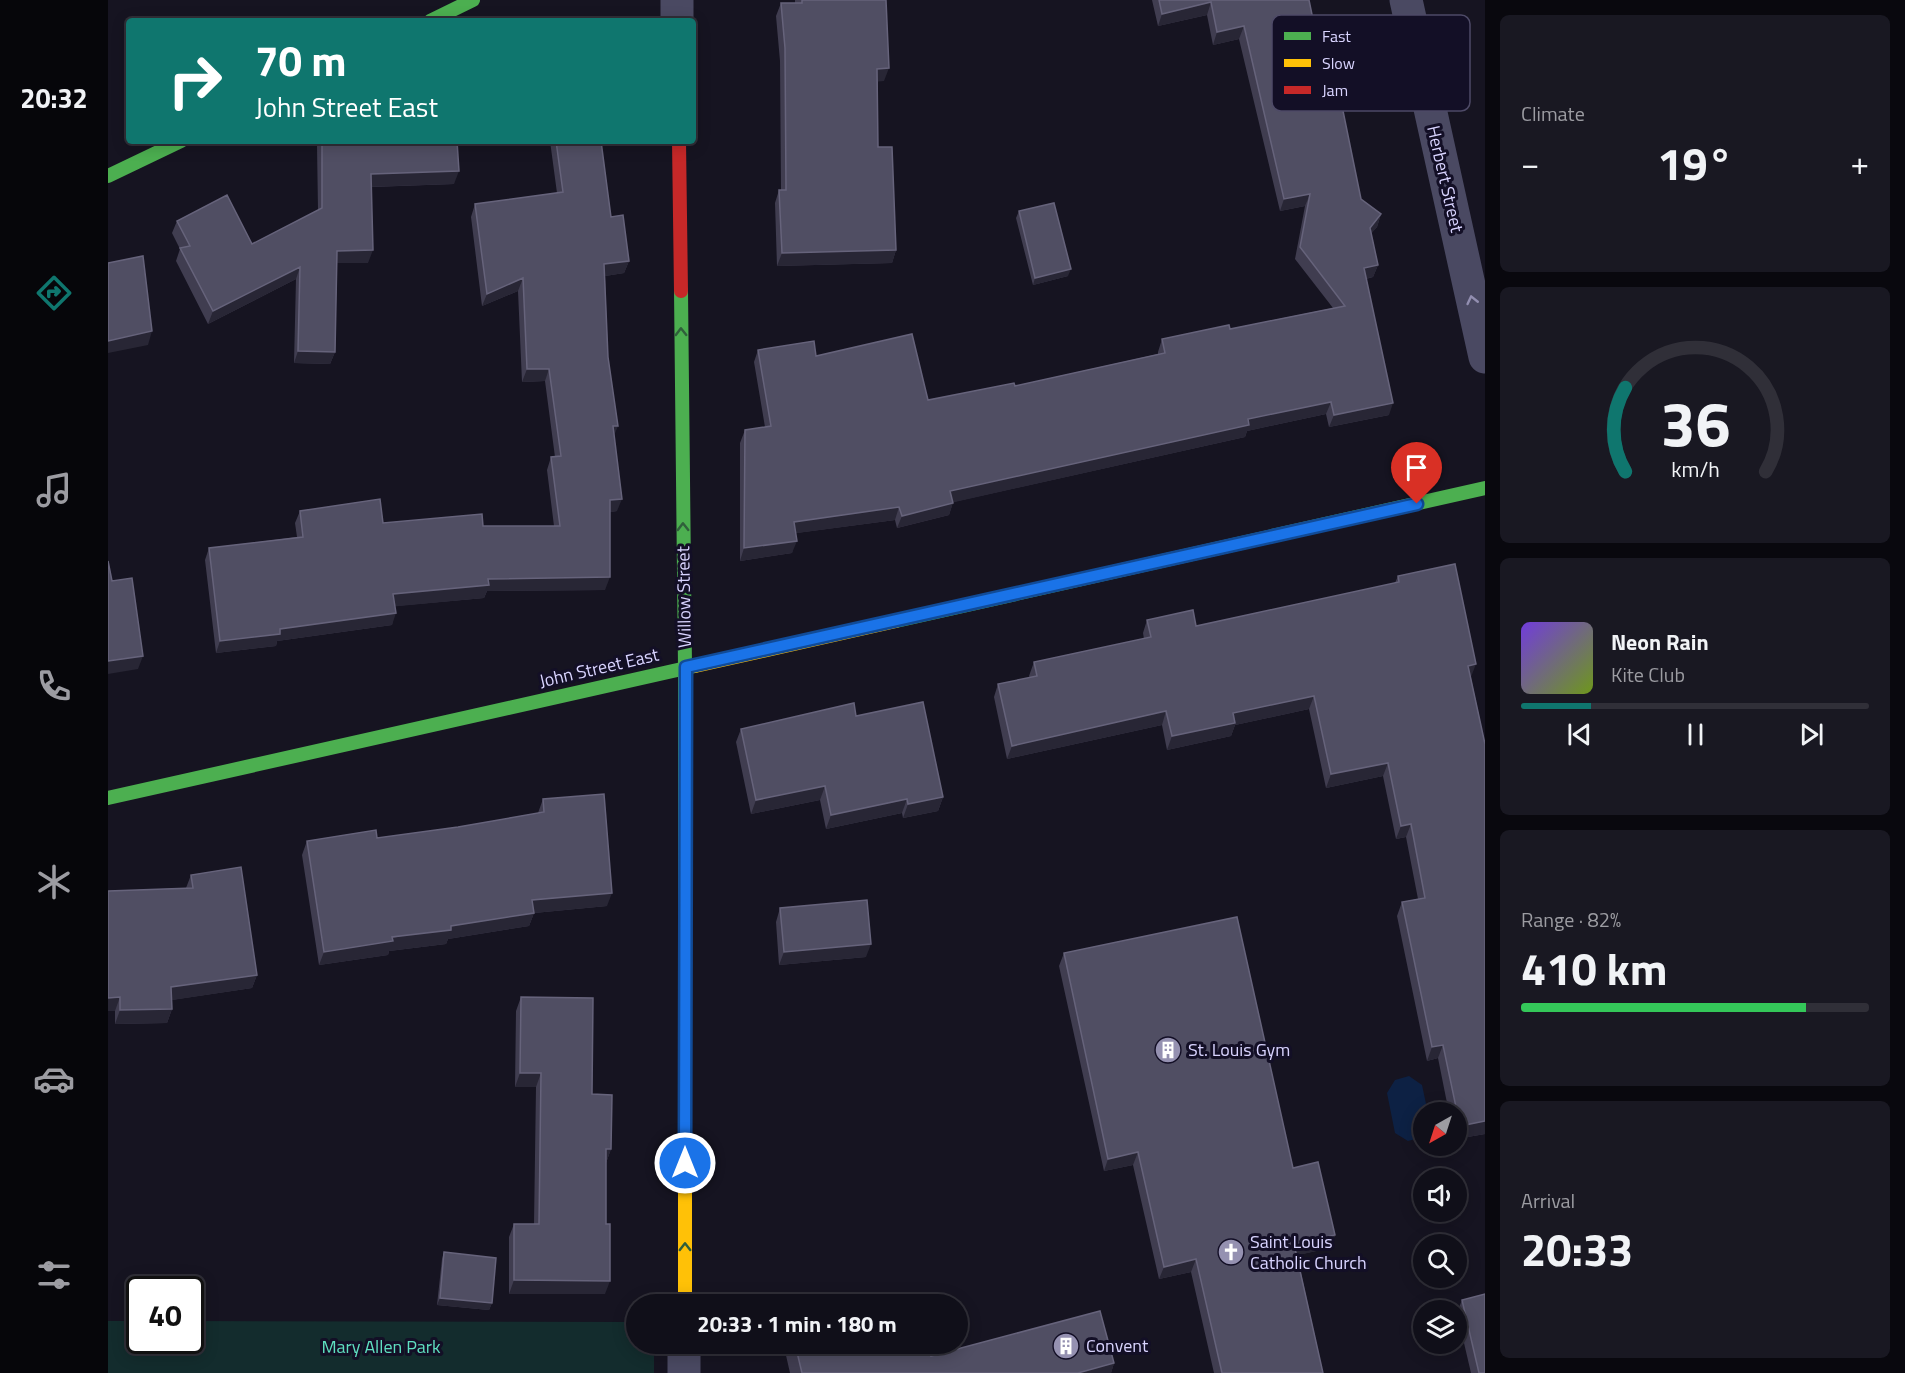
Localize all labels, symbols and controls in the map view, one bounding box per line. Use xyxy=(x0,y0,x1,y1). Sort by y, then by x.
legend xyxy=(1272,15,1470,111)
text: Fast xyxy=(1322,24,1351,48)
text: 70 m xyxy=(255,28,347,92)
icon: right xyxy=(156,42,234,120)
text: Slow xyxy=(1322,51,1355,75)
text: 20:32 xyxy=(20,77,88,118)
text: Jam xyxy=(1322,78,1348,102)
text: John Street East xyxy=(255,86,438,127)
text: Climate xyxy=(1521,98,1585,129)
street label: Herbert Street xyxy=(1420,123,1471,236)
text: 19° xyxy=(1657,129,1733,197)
text: − xyxy=(1521,138,1539,188)
text: + xyxy=(1851,138,1869,188)
icon: directions xyxy=(33,272,75,314)
one-way arrow xyxy=(1467,295,1480,305)
one-way arrow xyxy=(675,327,687,336)
text: 36 xyxy=(1660,375,1730,470)
pin xyxy=(1391,442,1442,504)
icon: arrive xyxy=(1400,451,1433,484)
text: km/h xyxy=(1671,453,1719,485)
icon: music xyxy=(33,469,75,511)
one-way arrow xyxy=(677,522,690,531)
street label: Willow Street xyxy=(669,545,698,648)
text: Neon Rain xyxy=(1611,625,1709,659)
street label: John Street East xyxy=(536,640,662,694)
text: Kite Club xyxy=(1611,659,1685,690)
icon: phone xyxy=(33,665,75,707)
icon: previous xyxy=(1563,718,1596,751)
icon: pause xyxy=(1679,718,1712,751)
icon: next xyxy=(1795,718,1828,751)
icon: climate xyxy=(33,861,75,903)
text: Range · 82% xyxy=(1521,904,1621,935)
text: 410 km xyxy=(1521,934,1667,1002)
building icon: St. Louis Gym xyxy=(1153,1035,1183,1065)
place label: St. Louis Gym xyxy=(1188,1036,1290,1063)
icon: car xyxy=(33,1058,75,1100)
north arrow xyxy=(1413,1102,1467,1156)
map controls xyxy=(1413,1102,1467,1354)
position arrow xyxy=(653,1131,717,1195)
button: sound xyxy=(1413,1168,1467,1222)
text: Arrival xyxy=(1521,1185,1575,1216)
text: 20:33 xyxy=(1521,1215,1633,1283)
place label: Saint Louis Catholic Church xyxy=(1250,1228,1367,1276)
button: search xyxy=(1413,1234,1467,1288)
church icon: Saint Louis Catholic Church xyxy=(1216,1237,1246,1267)
one-way arrow xyxy=(679,1242,691,1251)
icon: filters xyxy=(33,1254,75,1296)
speed limit sign: 40 xyxy=(126,1276,204,1354)
button: layers xyxy=(1413,1300,1467,1354)
text: 20:33 · 1 min · 180 m xyxy=(697,1307,897,1341)
building icon: Convent xyxy=(1051,1331,1081,1361)
place label: Convent xyxy=(1086,1332,1149,1359)
park label: Mary Allen Park xyxy=(321,1333,441,1360)

